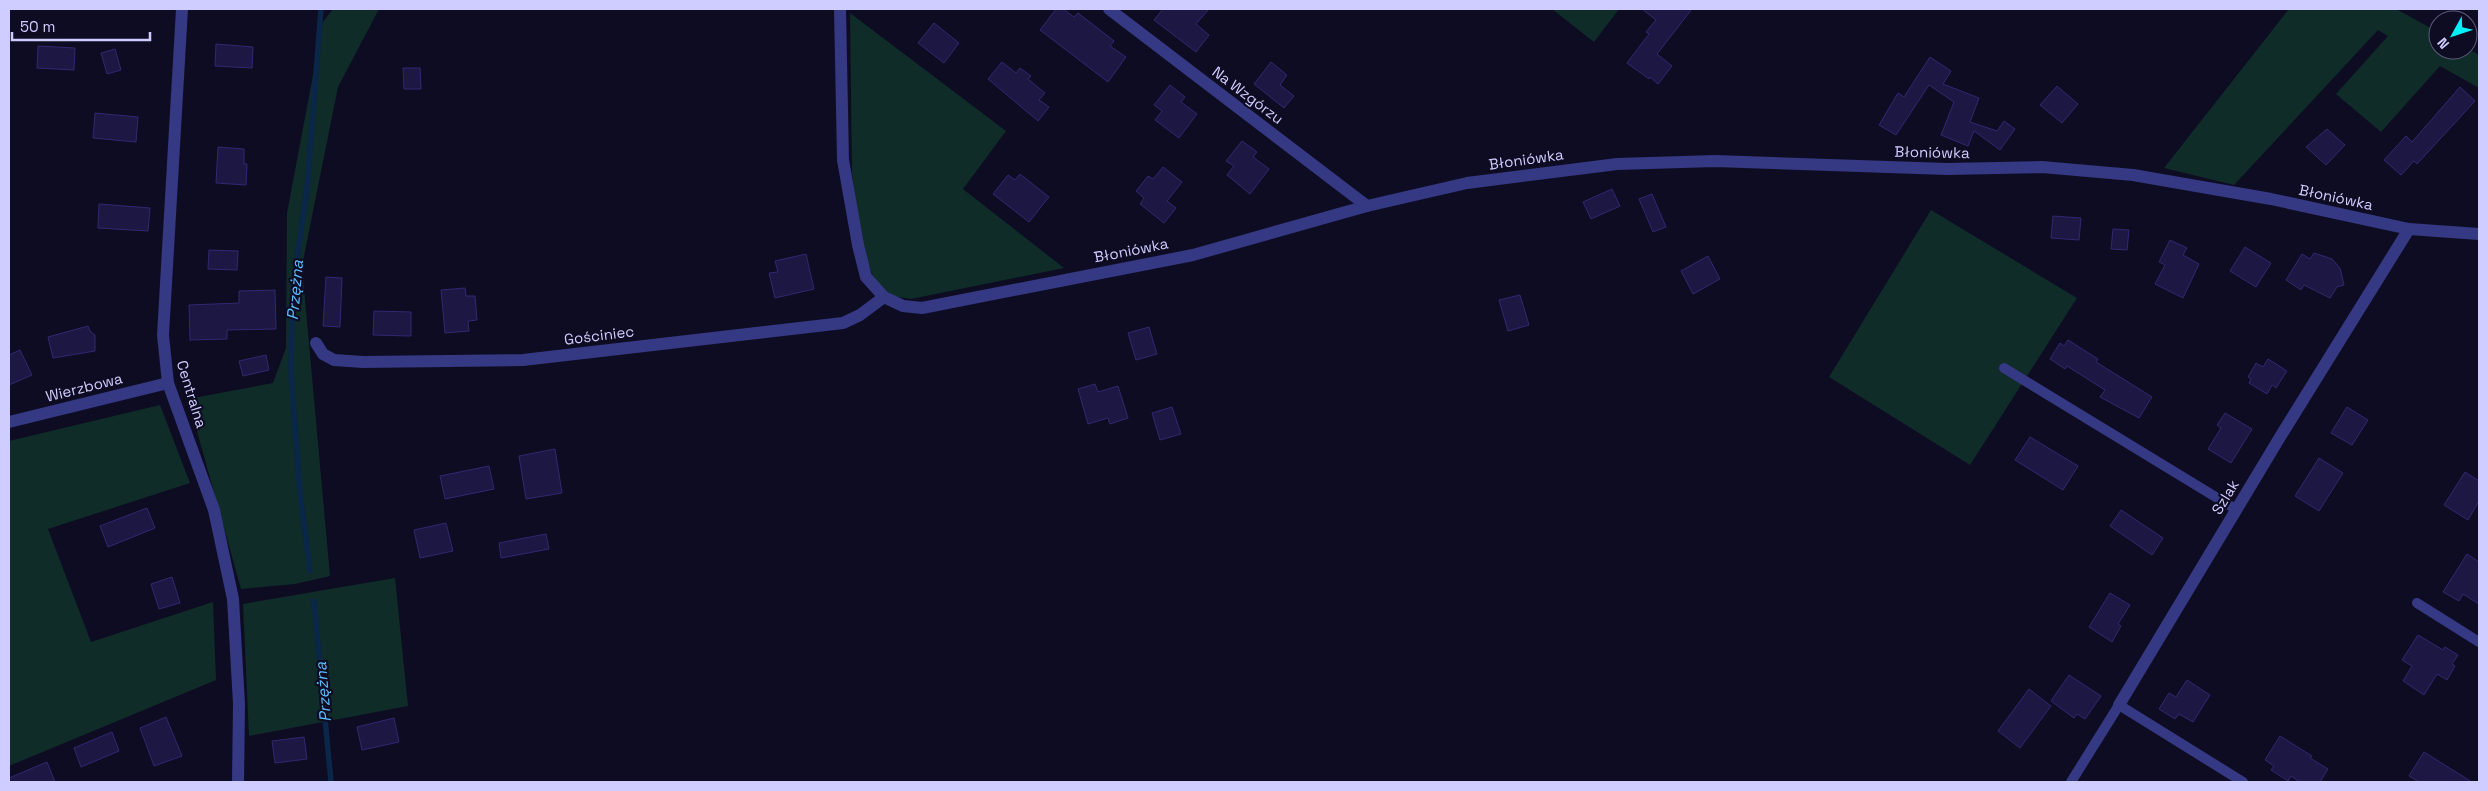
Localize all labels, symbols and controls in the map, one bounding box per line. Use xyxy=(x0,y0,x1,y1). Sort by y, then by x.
scale bar xyxy=(12,10,150,42)
north arrow xyxy=(2428,10,2478,60)
text: 50 m xyxy=(20,17,55,36)
text: N xyxy=(2433,34,2453,53)
street label: Na Wzgórzu xyxy=(1209,62,1287,128)
street label: Błoniówka xyxy=(1894,142,1970,162)
street label: Błoniówka xyxy=(1487,144,1565,174)
street label: Błoniówka xyxy=(2297,180,2375,214)
street label: Błoniówka xyxy=(1092,233,1170,267)
water label: Przężna xyxy=(282,258,308,321)
street label: Gościniec xyxy=(563,321,635,349)
street label: Centralna xyxy=(173,358,211,431)
street label: Wierzbowa xyxy=(44,368,125,406)
street label: Szlak xyxy=(2207,476,2243,518)
water label: Przężna xyxy=(310,660,336,723)

